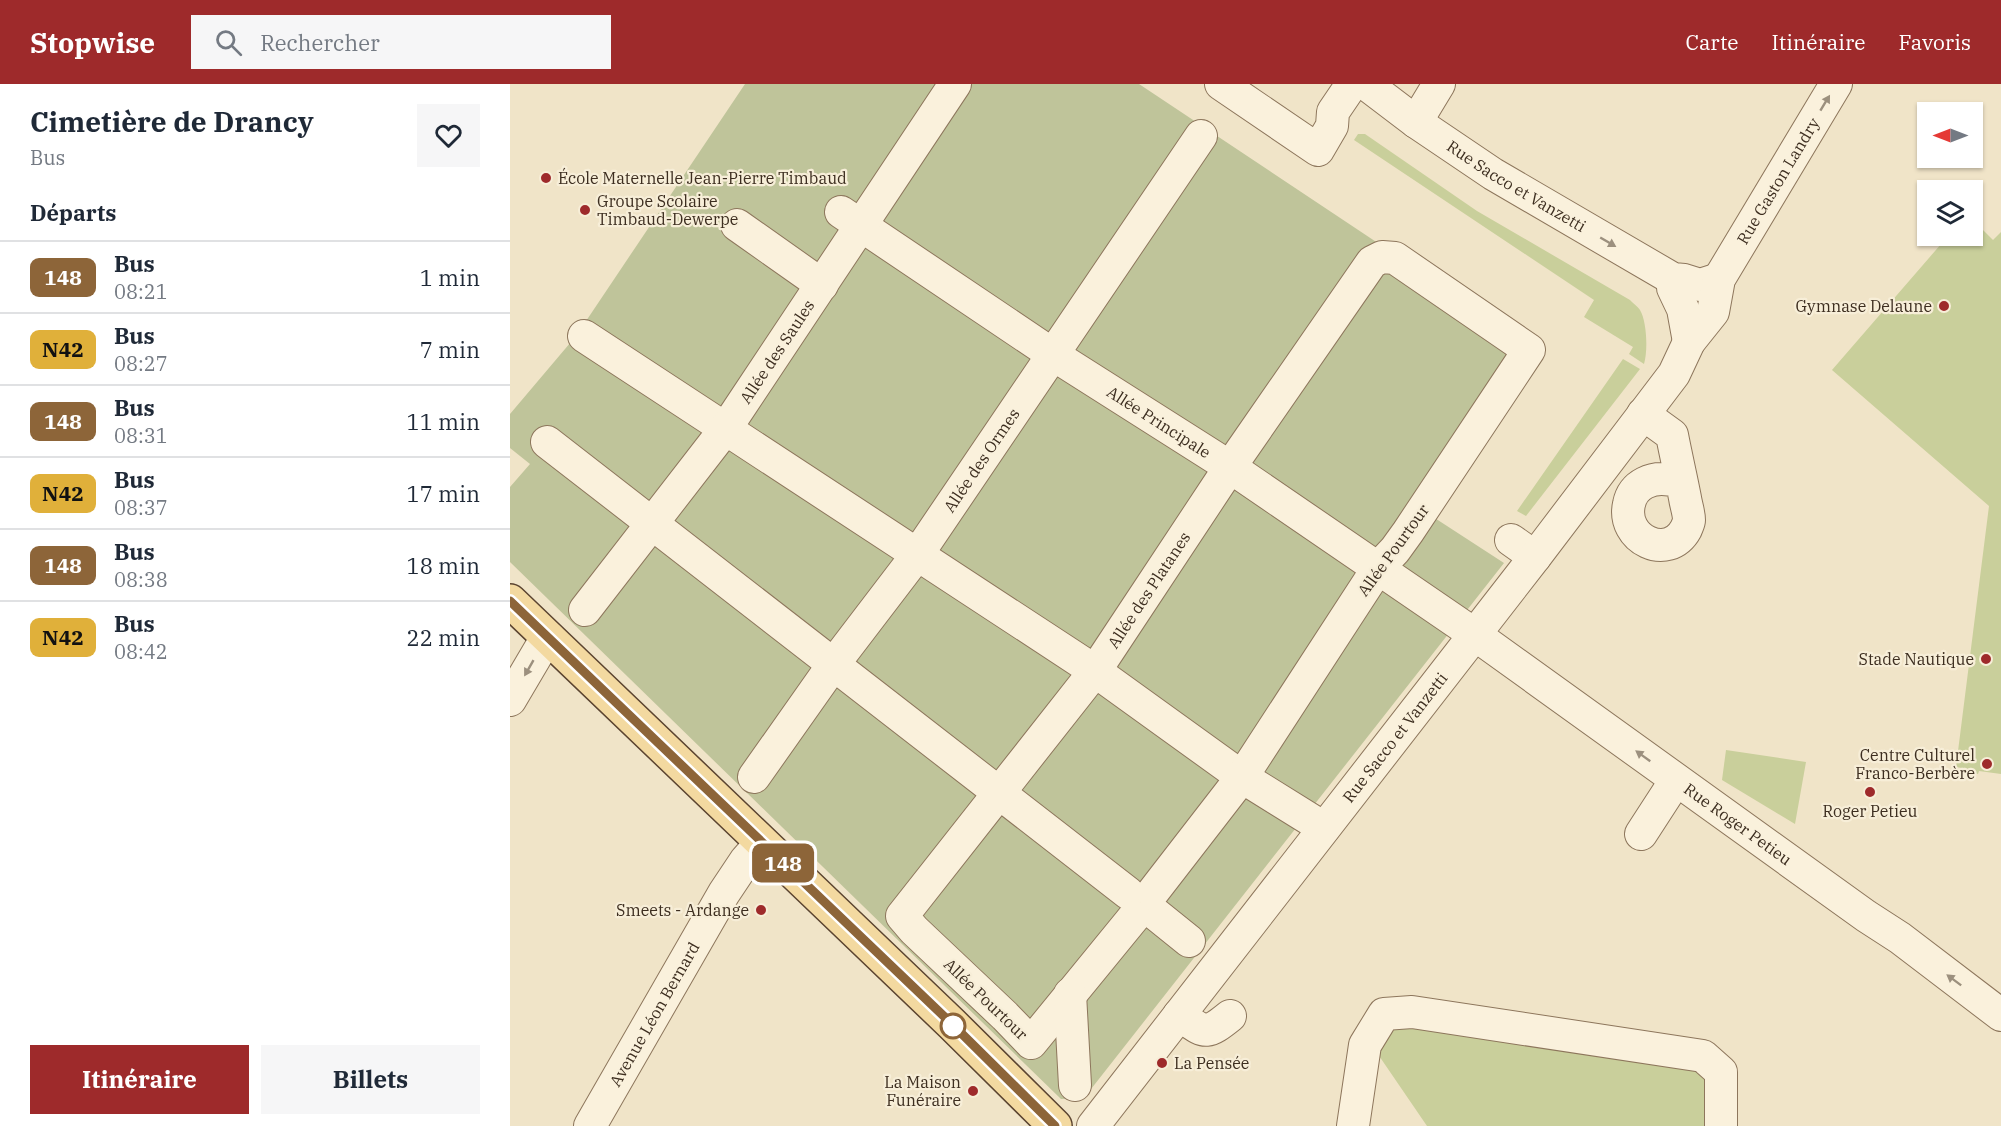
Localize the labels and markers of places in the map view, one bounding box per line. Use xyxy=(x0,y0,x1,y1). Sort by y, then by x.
place label: École Maternelle Jean-Pierre Timbaud xyxy=(558,167,847,188)
marker: École Maternelle Jean-Pierre Timbaud xyxy=(539,171,553,185)
place label: Groupe Scolaire Timbaud-Dewerpe xyxy=(597,191,738,229)
marker: Groupe Scolaire Timbaud-Dewerpe xyxy=(578,203,592,217)
place label: Gymnase Delaune xyxy=(1796,296,1932,316)
marker: Gymnase Delaune xyxy=(1937,299,1951,313)
place label: Stade Nautique xyxy=(1859,649,1974,669)
marker: Stade Nautique xyxy=(1979,652,1993,666)
place label: Centre Culturel Franco-Berbère xyxy=(1855,745,1975,783)
marker: Centre Culturel Franco-Berbère xyxy=(1980,757,1994,771)
marker: Roger Petieu xyxy=(1863,785,1877,799)
place label: Roger Petieu xyxy=(1823,801,1918,821)
place label: Smeets - Ardange xyxy=(616,900,749,920)
marker: Smeets - Ardange xyxy=(754,903,768,917)
unlabelled marker xyxy=(940,1013,966,1039)
place label: La Pensée xyxy=(1174,1053,1249,1073)
marker: La Pensée xyxy=(1155,1056,1169,1070)
place label: La Maison Funéraire xyxy=(884,1072,961,1110)
marker: La Maison Funéraire xyxy=(966,1084,980,1098)

